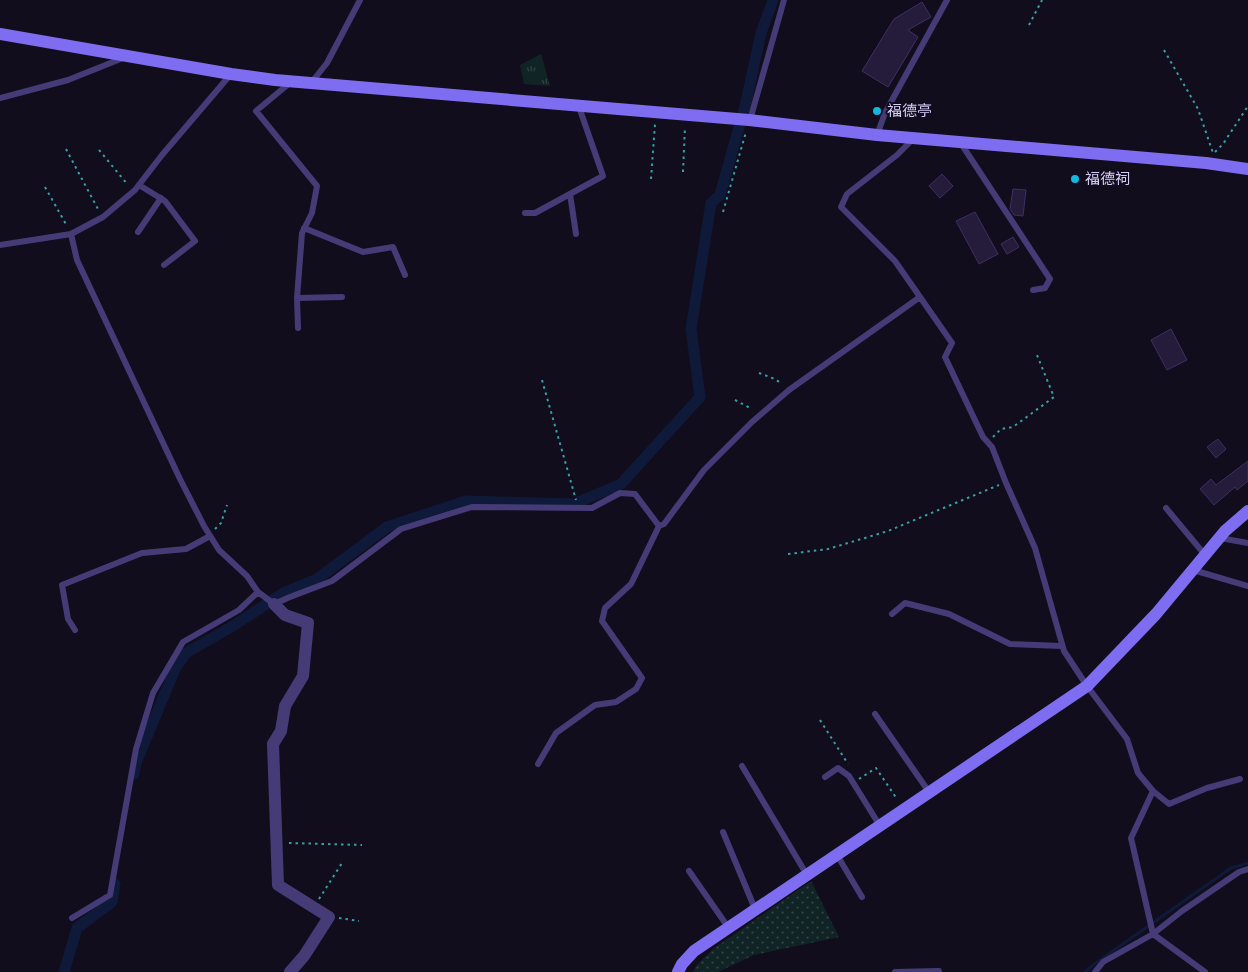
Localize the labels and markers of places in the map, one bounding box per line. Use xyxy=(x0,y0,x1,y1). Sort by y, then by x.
place label: 福德亭 xyxy=(887,100,932,122)
marker: 福德亭 xyxy=(871,105,883,117)
place label: 福德祠 xyxy=(1085,168,1130,190)
marker: 福德祠 xyxy=(1069,173,1081,185)

